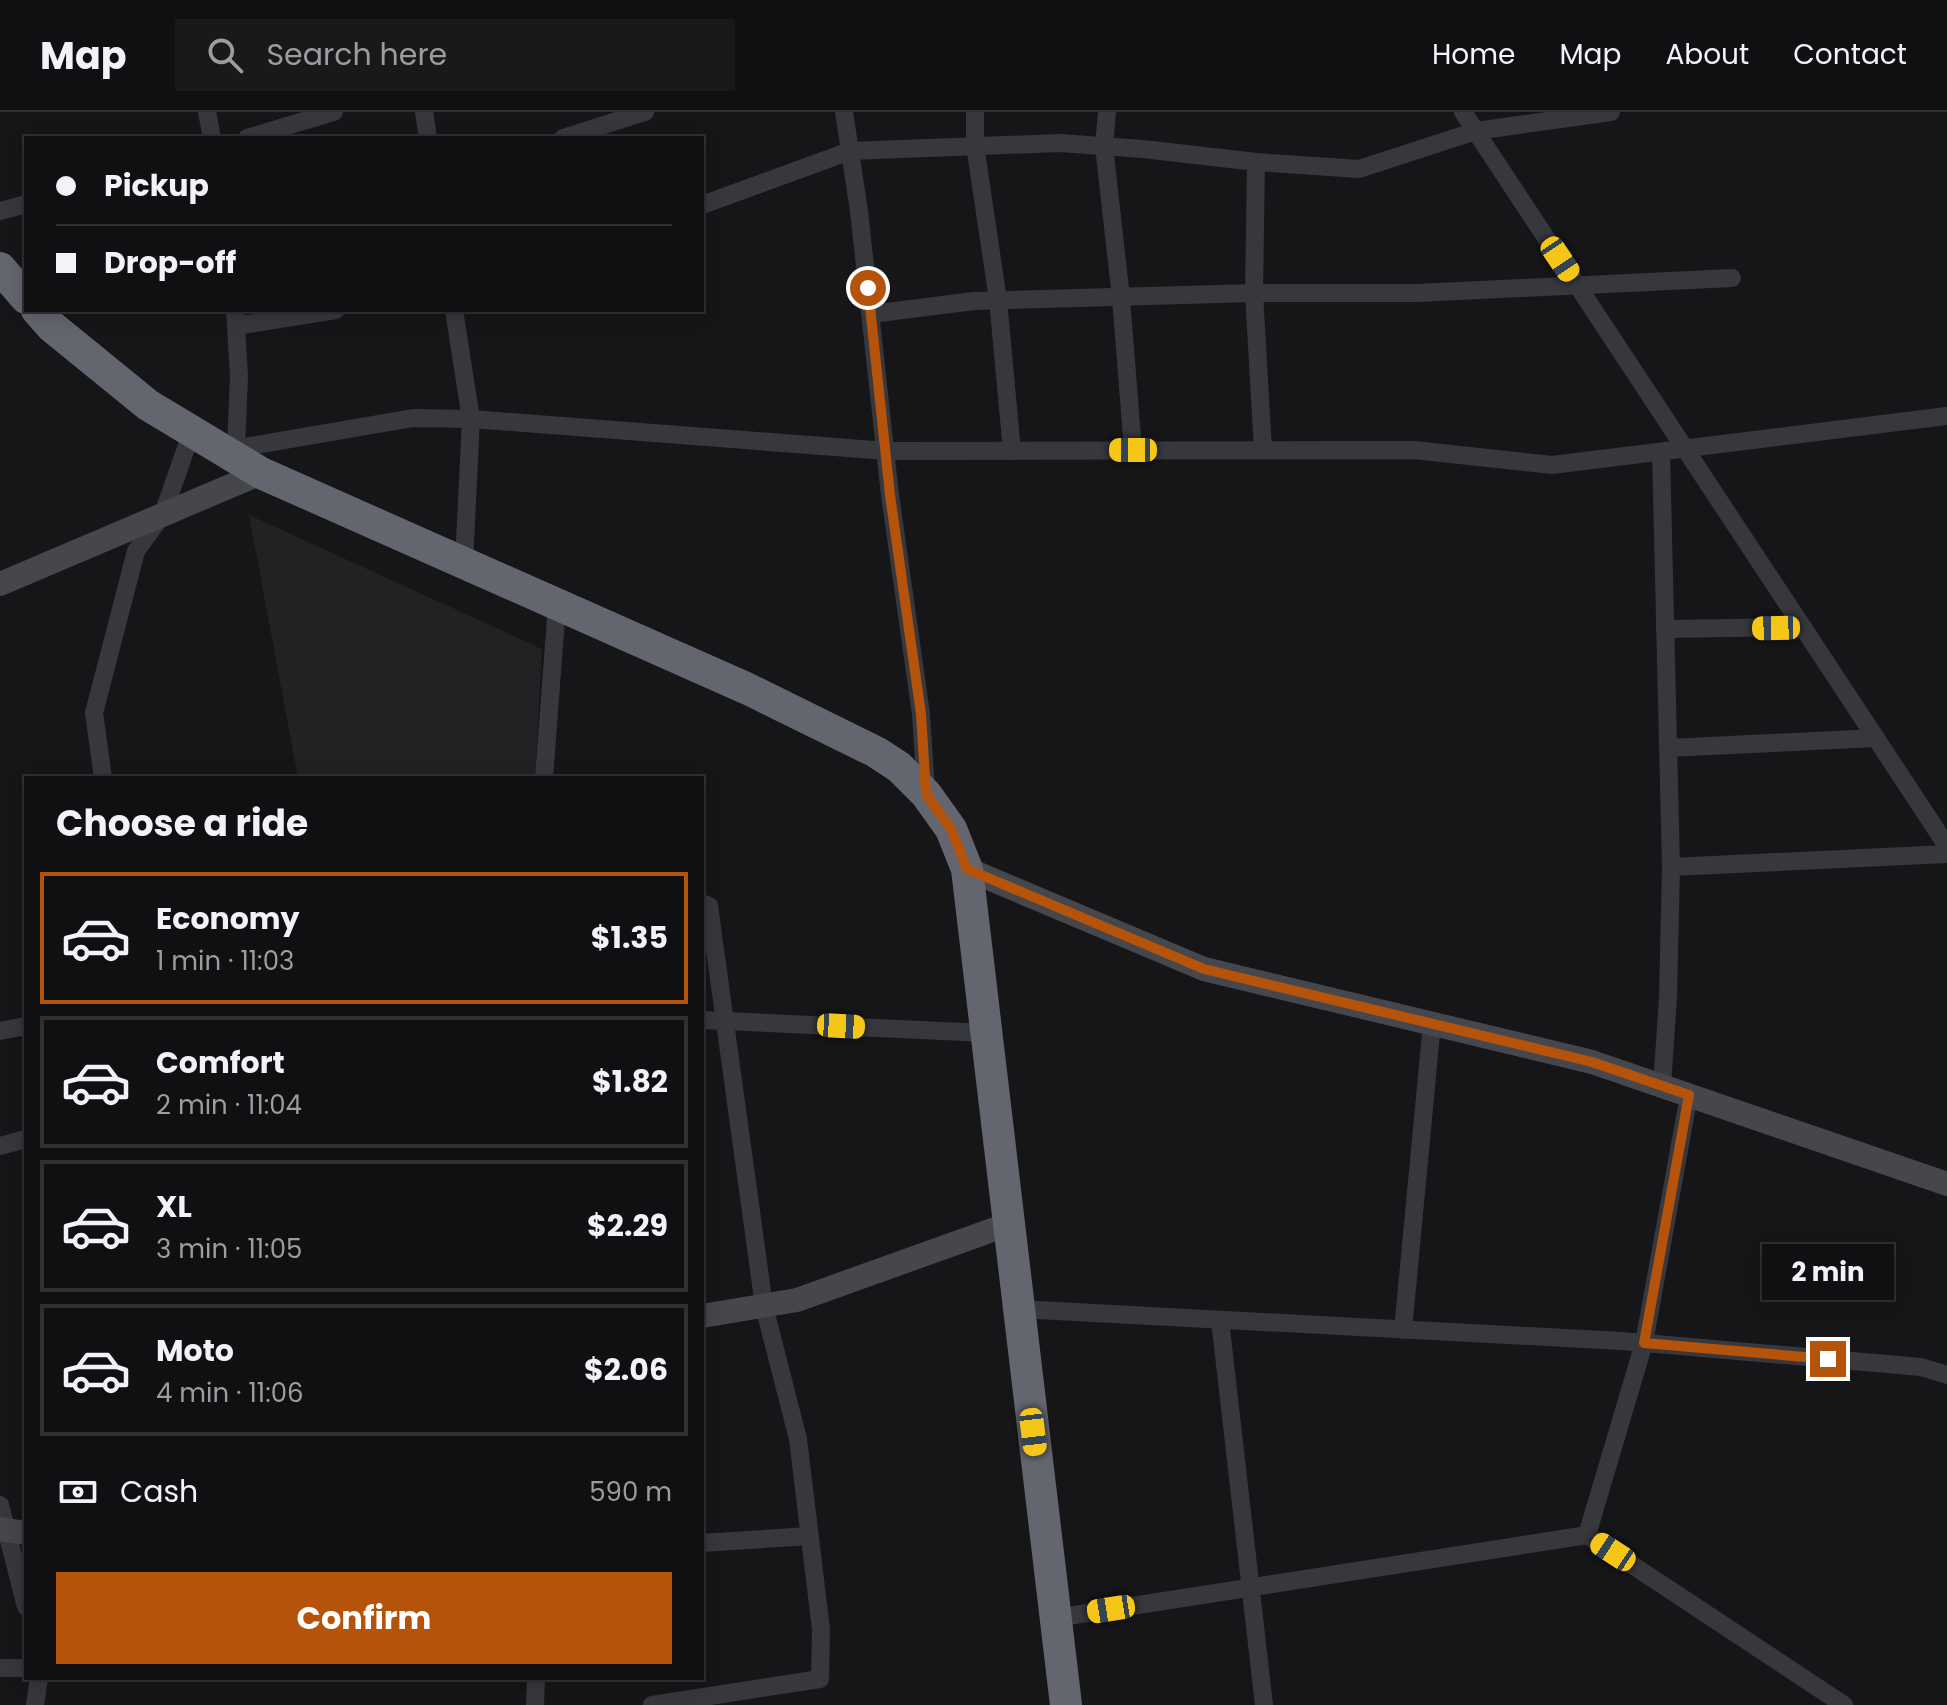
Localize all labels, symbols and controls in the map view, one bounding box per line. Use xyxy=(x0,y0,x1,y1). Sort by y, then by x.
search box xyxy=(175,19,735,91)
text: Map xyxy=(40,29,127,82)
icon: search xyxy=(203,33,247,77)
text: Search here xyxy=(267,33,447,76)
text: Home xyxy=(1432,35,1515,74)
text: Map xyxy=(1559,35,1621,74)
text: About xyxy=(1665,35,1749,74)
text: Contact xyxy=(1793,35,1907,74)
text: Pickup xyxy=(104,164,209,207)
car xyxy=(1537,232,1583,286)
text: Drop-off xyxy=(104,241,236,284)
route start xyxy=(850,270,886,306)
car xyxy=(1109,438,1157,462)
car xyxy=(1752,616,1800,640)
text: Choose a ride xyxy=(56,798,308,849)
text: Economy xyxy=(156,897,300,940)
icon: car xyxy=(60,902,132,974)
text: $1.35 xyxy=(591,916,668,959)
text: 1 min · 11:03 xyxy=(156,943,294,979)
car xyxy=(816,1013,866,1039)
text: Comfort xyxy=(156,1041,285,1084)
icon: car xyxy=(60,1046,132,1118)
text: $1.82 xyxy=(592,1060,668,1103)
text: 2 min · 11:04 xyxy=(156,1087,302,1123)
text: XL xyxy=(156,1185,192,1228)
icon: car xyxy=(60,1190,132,1262)
text: $2.29 xyxy=(587,1204,668,1247)
text: 3 min · 11:05 xyxy=(156,1231,302,1267)
callout: 2 min xyxy=(1762,1243,1894,1299)
text: 2 min xyxy=(1791,1254,1865,1290)
text: Moto xyxy=(156,1329,234,1372)
icon: car xyxy=(60,1334,132,1406)
route end xyxy=(1810,1341,1846,1377)
text: $2.06 xyxy=(584,1348,668,1391)
text: 4 min · 11:06 xyxy=(156,1375,304,1411)
car xyxy=(1018,1407,1048,1457)
icon: cash xyxy=(56,1470,100,1514)
text: Cash xyxy=(120,1470,198,1513)
text: 590 m xyxy=(589,1474,672,1510)
car xyxy=(1586,1529,1640,1575)
button: Confirm xyxy=(56,1572,672,1664)
car xyxy=(1085,1593,1137,1625)

